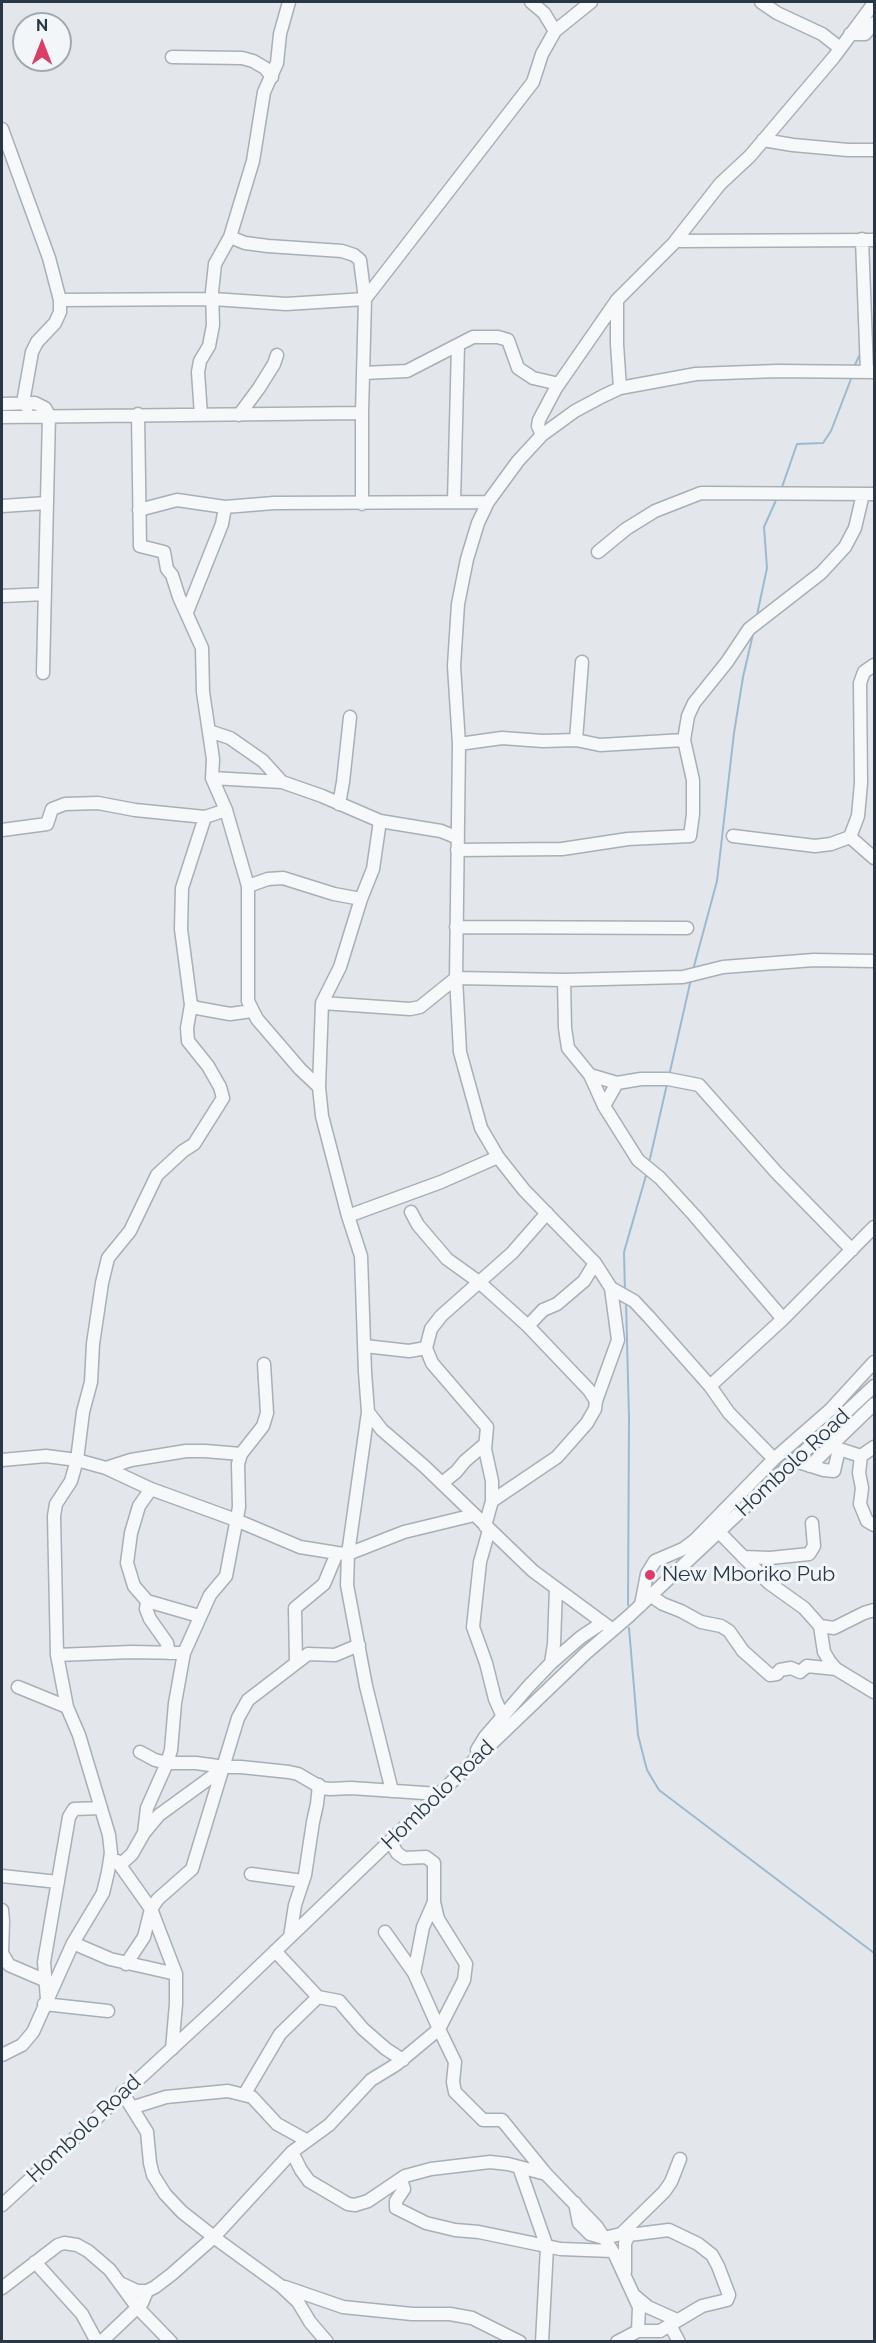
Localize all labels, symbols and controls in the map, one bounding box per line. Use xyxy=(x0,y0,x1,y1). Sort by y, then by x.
north arrow xyxy=(12,12,72,72)
text: N xyxy=(36,16,48,35)
street label: Hombolo Road xyxy=(731,1404,855,1522)
place label: New Mboriko Pub xyxy=(662,1562,835,1588)
marker: New Mboriko Pub xyxy=(643,1568,657,1582)
street label: Hombolo Road xyxy=(377,1735,499,1855)
street label: Hombolo Road xyxy=(22,2070,146,2188)

